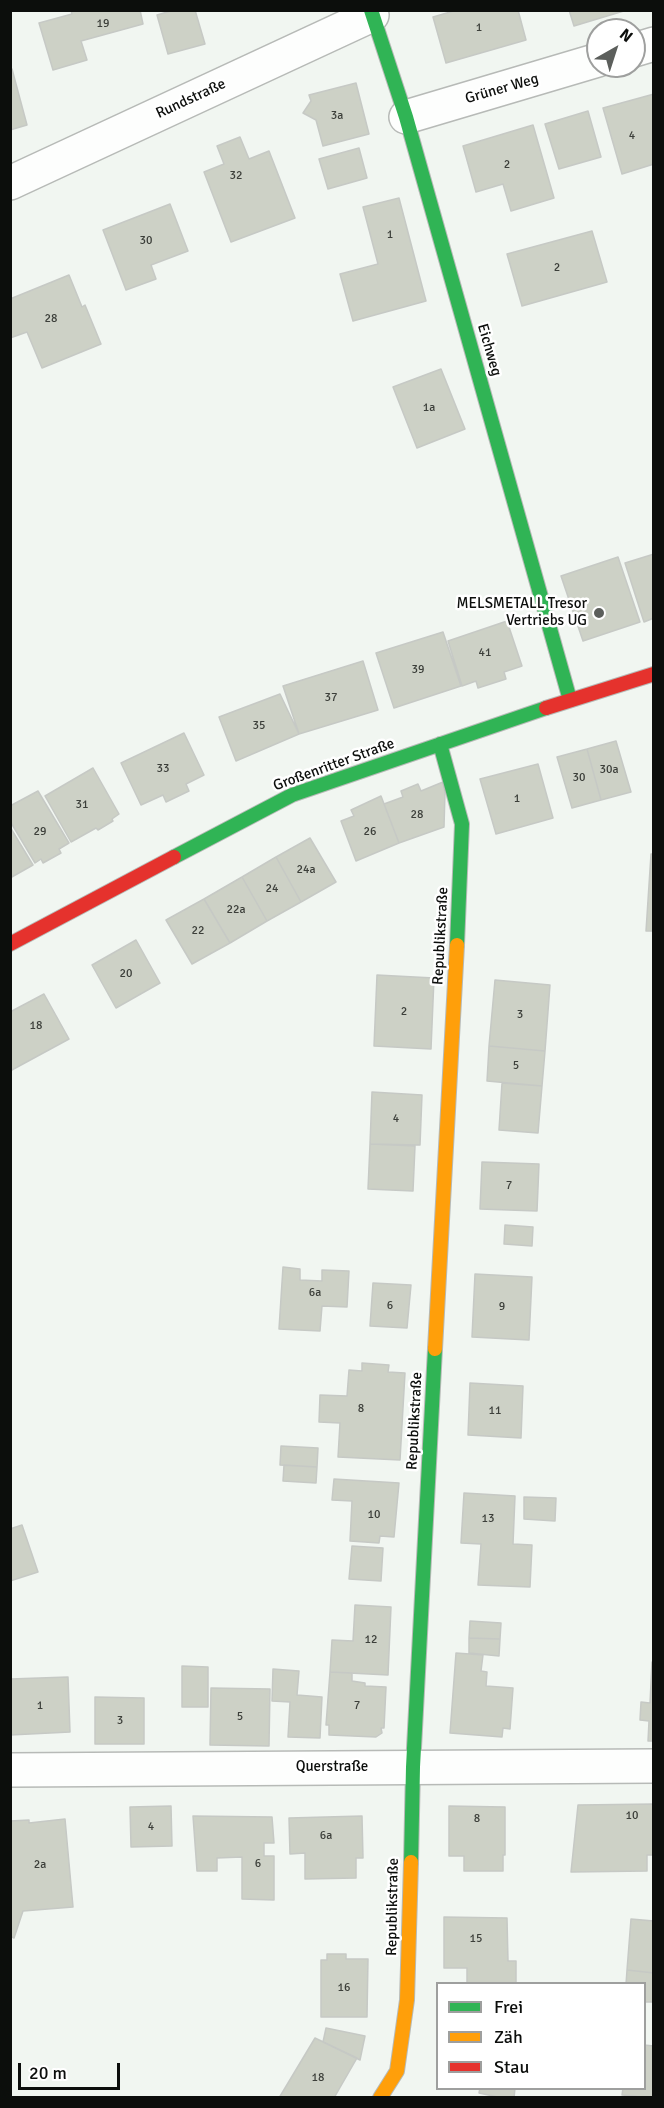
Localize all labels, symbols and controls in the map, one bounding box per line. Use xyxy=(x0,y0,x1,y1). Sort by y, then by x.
house number: 19 xyxy=(97,17,109,31)
north arrow xyxy=(586,18,646,78)
house number: 1 xyxy=(476,21,482,35)
text: N xyxy=(615,24,637,47)
street label: Grüner Weg xyxy=(463,70,541,108)
street label: Rundstraße xyxy=(153,75,229,123)
house number: 3a xyxy=(331,109,343,123)
house number: 4 xyxy=(629,129,635,143)
house number: 2 xyxy=(504,158,510,172)
house number: 32 xyxy=(230,169,242,183)
house number: 1 xyxy=(387,228,393,242)
house number: 30 xyxy=(140,234,152,248)
house number: 2 xyxy=(554,261,560,275)
house number: 28 xyxy=(45,312,57,326)
street label: Eichweg xyxy=(473,322,505,378)
house number: 1a xyxy=(423,401,435,415)
place label: MELSMETALL Tresor Vertriebs UG xyxy=(456,595,587,630)
marker: MELSMETALL Tresor Vertriebs UG xyxy=(592,606,606,620)
house number: 41 xyxy=(479,646,491,660)
house number: 39 xyxy=(412,663,424,677)
house number: 37 xyxy=(325,691,337,705)
house number: 35 xyxy=(253,719,265,733)
street label: Großenritter Straße xyxy=(271,735,397,795)
house number: 33 xyxy=(157,762,169,776)
house number: 30a xyxy=(599,763,619,777)
house number: 30 xyxy=(573,771,585,785)
house number: 1 xyxy=(514,792,520,806)
house number: 31 xyxy=(76,798,88,812)
house number: 28 xyxy=(411,808,423,822)
house number: 29 xyxy=(34,825,46,839)
house number: 26 xyxy=(364,825,376,839)
house number: 24a xyxy=(296,863,316,877)
house number: 24 xyxy=(266,882,278,896)
street label: Republikstraße xyxy=(429,887,453,985)
house number: 22a xyxy=(226,903,246,917)
house number: 22 xyxy=(192,924,204,938)
house number: 20 xyxy=(120,967,132,981)
house number: 2 xyxy=(401,1005,407,1019)
house number: 3 xyxy=(517,1008,523,1022)
house number: 18 xyxy=(30,1019,42,1033)
house number: 5 xyxy=(513,1059,519,1073)
house number: 4 xyxy=(393,1112,399,1126)
house number: 7 xyxy=(506,1179,512,1193)
house number: 6a xyxy=(309,1286,321,1300)
house number: 6 xyxy=(387,1299,393,1313)
house number: 9 xyxy=(499,1300,505,1314)
street label: Republikstraße xyxy=(403,1372,427,1470)
house number: 8 xyxy=(358,1402,364,1416)
house number: 11 xyxy=(489,1404,501,1418)
house number: 10 xyxy=(368,1508,380,1522)
house number: 13 xyxy=(482,1512,494,1526)
house number: 12 xyxy=(365,1633,377,1647)
house number: 1 xyxy=(37,1699,43,1713)
house number: 7 xyxy=(354,1699,360,1713)
house number: 5 xyxy=(237,1710,243,1724)
house number: 3 xyxy=(117,1714,123,1728)
street label: Querstraße xyxy=(296,1758,368,1776)
house number: 10 xyxy=(626,1809,638,1823)
house number: 8 xyxy=(474,1812,480,1826)
house number: 4 xyxy=(148,1820,154,1834)
house number: 6a xyxy=(320,1829,332,1843)
house number: 6 xyxy=(255,1857,261,1871)
house number: 2a xyxy=(34,1858,46,1872)
street label: Republikstraße xyxy=(383,1858,403,1956)
house number: 15 xyxy=(470,1932,482,1946)
house number: 16 xyxy=(338,1981,350,1995)
legend xyxy=(436,1982,646,2090)
text: Frei xyxy=(494,1996,523,2018)
text: Zäh xyxy=(494,2026,523,2048)
scale bar xyxy=(21,2051,123,2089)
text: Stau xyxy=(494,2056,529,2078)
text: 20 m xyxy=(29,2062,67,2084)
house number: 18 xyxy=(312,2071,324,2085)

